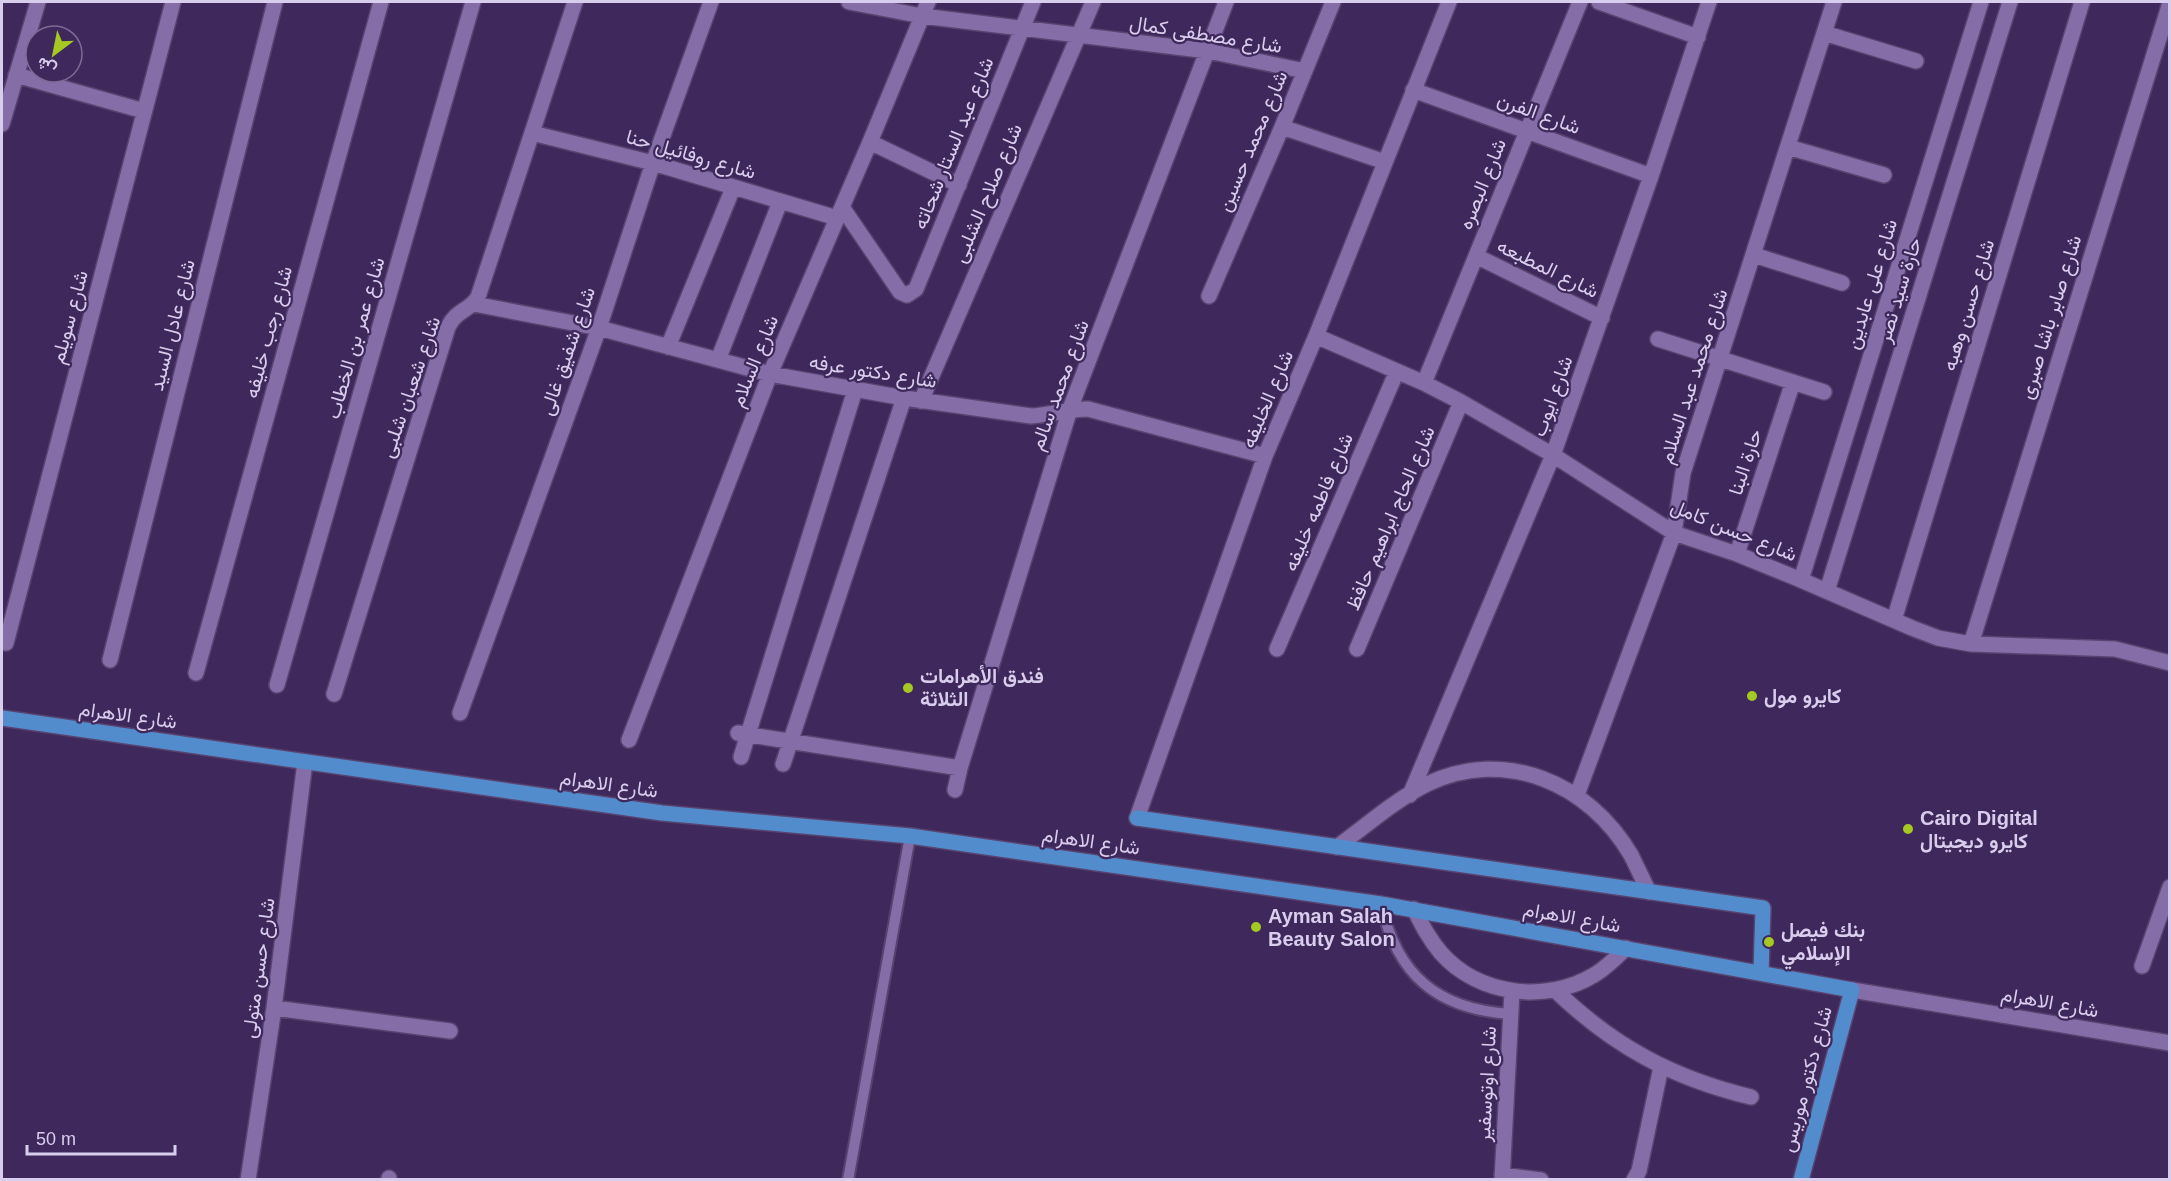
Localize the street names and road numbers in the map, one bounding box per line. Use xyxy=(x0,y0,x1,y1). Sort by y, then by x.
street label: شارع مصطفى كمال xyxy=(1128,11,1284,60)
street label: شارع عبد الستار شحاته xyxy=(908,54,1000,233)
street label: شارع محمد حسين xyxy=(1212,67,1294,216)
street label: شارع الفرن xyxy=(1493,88,1584,141)
street label: شارع صلاح الشلبى xyxy=(948,120,1029,267)
street label: شارع روفائيل حنا xyxy=(623,125,758,186)
street label: شارع البصره xyxy=(1454,135,1513,234)
street label: شارع على عابدين xyxy=(1841,216,1904,352)
street label: شارع صابر باشا صبرى xyxy=(2015,232,2088,402)
street label: شارع المطبعه xyxy=(1492,234,1602,305)
street label: حارة سيد نصر xyxy=(1872,235,1927,347)
street label: شارع حسن وهبه xyxy=(1938,237,2001,374)
street label: شارع عمر بن الخطاب xyxy=(321,255,391,422)
street label: شارع عادل السيد xyxy=(145,257,202,394)
street label: شارع رجب خليفه xyxy=(240,264,299,401)
street label: شارع سويلم xyxy=(46,268,95,367)
street label: شارع شفيق غالى xyxy=(535,284,602,419)
street label: شارع محمد عبد السلام xyxy=(1654,286,1735,467)
street label: شارع السلام xyxy=(726,312,785,411)
street label: شارع شعبان شلبى xyxy=(375,313,447,462)
street label: شارع محمد سالم xyxy=(1025,317,1096,454)
street label: شارع الخليفه xyxy=(1237,347,1300,452)
street label: شارع دكتور عرفه xyxy=(807,350,938,395)
street label: شارع ايوب xyxy=(1527,353,1580,440)
street label: شارع الحاج ابراهيم حافظ xyxy=(1341,423,1442,615)
street label: حارة البنا xyxy=(1724,426,1768,498)
street label: شارع فاطمه خليفه xyxy=(1279,430,1360,576)
street label: شارع حسن كامل xyxy=(1667,495,1800,568)
street label: شارع الاهرام xyxy=(77,697,178,736)
street label: شارع الاهرام xyxy=(558,766,659,805)
street label: شارع الاهرام xyxy=(1040,823,1141,862)
street label: شارع حسن متولى xyxy=(237,896,282,1040)
street label: شارع الاهرام xyxy=(1521,898,1622,939)
street label: شارع الاهرام xyxy=(1999,983,2100,1024)
street label: شارع دكتور موريس xyxy=(1776,1004,1839,1155)
street label: شارع اوتوسفير xyxy=(1472,1026,1503,1144)

